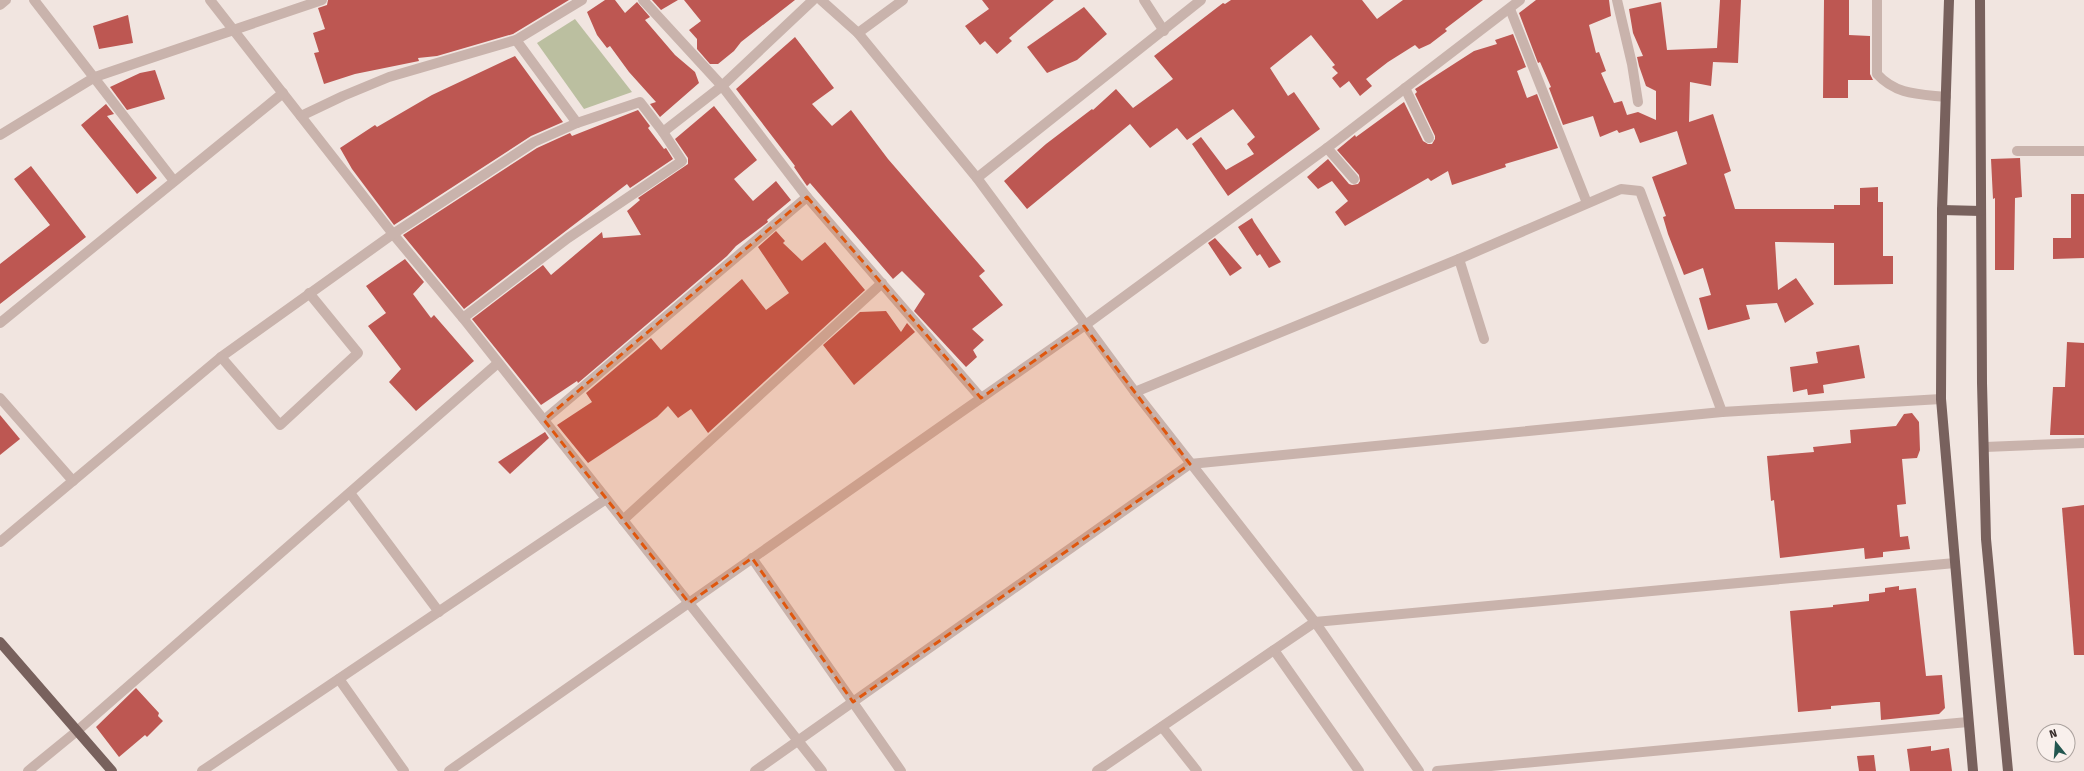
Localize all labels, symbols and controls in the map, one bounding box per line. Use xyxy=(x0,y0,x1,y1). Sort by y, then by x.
north arrow xyxy=(2036,723,2076,763)
text: N xyxy=(2048,727,2059,741)

